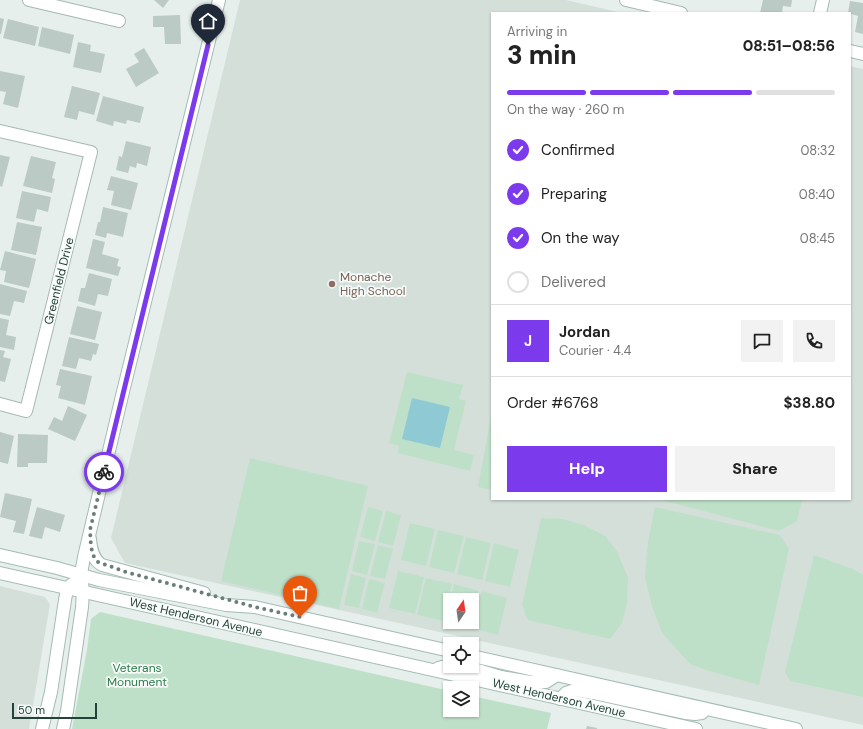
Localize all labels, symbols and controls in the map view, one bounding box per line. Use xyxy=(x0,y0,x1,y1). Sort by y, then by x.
pin xyxy=(191,4,225,45)
icon: home xyxy=(197,10,219,32)
text: Arriving in xyxy=(507,23,567,40)
text: 08:51–08:56 xyxy=(743,36,835,56)
text: 3 min xyxy=(507,38,577,72)
text: On the way · 260 m xyxy=(507,101,624,118)
icon: check xyxy=(507,139,529,161)
text: Confirmed xyxy=(541,140,615,160)
text: 08:32 xyxy=(800,142,835,159)
icon: check xyxy=(507,183,529,205)
text: Preparing xyxy=(541,184,607,204)
text: 08:40 xyxy=(799,186,835,203)
icon: check xyxy=(507,227,529,249)
text: On the way xyxy=(541,228,620,248)
text: 08:45 xyxy=(800,230,835,247)
street label: Greenfield Drive xyxy=(40,236,78,326)
place label: Monache High School xyxy=(340,269,405,299)
text: Delivered xyxy=(541,272,606,292)
marker: Monache High School xyxy=(327,279,337,289)
button: chat xyxy=(741,320,783,362)
button: phone xyxy=(793,320,835,362)
text: Jordan xyxy=(559,322,610,342)
text: J xyxy=(524,331,532,351)
text: Courier · 4.4 xyxy=(559,342,631,359)
text: Order #6768 xyxy=(507,393,599,413)
text: $38.80 xyxy=(784,393,835,413)
button: Help xyxy=(507,446,667,492)
button: Share xyxy=(675,446,835,492)
courier xyxy=(84,452,124,492)
icon: bike xyxy=(93,461,115,483)
pin xyxy=(283,576,317,617)
icon: bag xyxy=(289,582,311,604)
north arrow xyxy=(443,593,479,629)
map controls xyxy=(443,593,479,717)
street label: West Henderson Avenue xyxy=(128,594,264,640)
button: locate xyxy=(443,637,479,673)
park label: Veterans Monument xyxy=(107,660,167,690)
street label: West Henderson Avenue xyxy=(491,675,627,721)
button: layers xyxy=(443,681,479,717)
scale bar xyxy=(12,701,97,720)
text: 50 m xyxy=(18,703,45,717)

